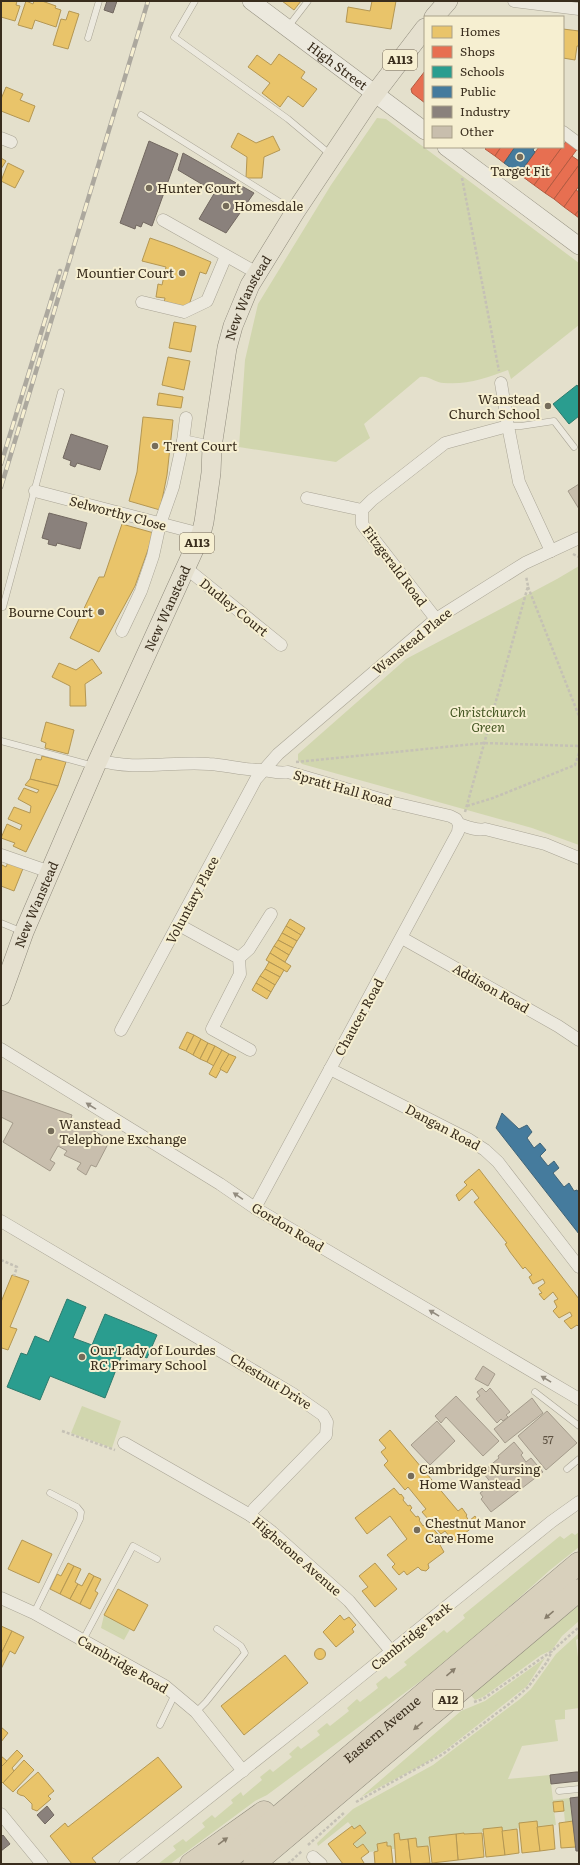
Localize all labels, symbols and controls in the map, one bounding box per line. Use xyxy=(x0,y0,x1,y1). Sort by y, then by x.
legend xyxy=(424,16,564,148)
text: Homes xyxy=(460,22,500,40)
street label: High Street xyxy=(304,36,372,94)
text: Shops xyxy=(460,42,495,60)
road number: A113 xyxy=(383,50,417,70)
text: Schools xyxy=(460,62,505,80)
text: Public xyxy=(460,82,496,100)
text: Industry xyxy=(460,102,510,120)
text: Other xyxy=(460,122,494,140)
marker: Target Fit xyxy=(515,152,525,162)
place label: Target Fit xyxy=(490,161,551,180)
place label: Hunter Court xyxy=(157,178,242,197)
marker: Hunter Court xyxy=(144,183,154,193)
place label: Homesdale xyxy=(234,196,303,215)
marker: Homesdale xyxy=(221,201,231,211)
street label: New Wanstead xyxy=(219,251,275,343)
place label: Mountier Court xyxy=(76,263,175,282)
marker: Mountier Court xyxy=(177,268,187,278)
place label: Wanstead Church School xyxy=(449,389,541,423)
marker: Wanstead Church School xyxy=(543,401,553,411)
place label: Trent Court xyxy=(163,436,238,455)
marker: Trent Court xyxy=(150,441,160,451)
street label: Selworthy Close xyxy=(68,490,169,535)
street label: Fitzgerald Road xyxy=(359,521,432,610)
road number: A113 xyxy=(180,533,214,553)
street label: New Wanstead xyxy=(139,562,195,654)
street label: Dudley Court xyxy=(196,573,273,641)
place label: Bourne Court xyxy=(8,602,94,621)
street label: Wanstead Place xyxy=(368,603,455,678)
marker: Bourne Court xyxy=(96,607,106,617)
park label: Christchurch Green xyxy=(450,702,527,736)
street label: Spratt Hall Road xyxy=(291,764,395,811)
street label: Voluntary Place xyxy=(160,852,223,947)
street label: New Wanstead xyxy=(9,858,62,950)
street label: Addison Road xyxy=(449,958,533,1017)
street label: Chaucer Road xyxy=(329,975,388,1059)
street label: Dangan Road xyxy=(402,1099,484,1154)
one-way arrow xyxy=(86,1102,97,1109)
place label: Wanstead Telephone Exchange xyxy=(59,1114,187,1148)
marker: Wanstead Telephone Exchange xyxy=(46,1126,56,1136)
one-way arrow xyxy=(233,1192,243,1200)
street label: Gordon Road xyxy=(249,1197,328,1256)
one-way arrow xyxy=(428,1309,440,1316)
place label: Our Lady of Lourdes RC Primary School xyxy=(90,1340,215,1374)
street label: Chestnut Drive xyxy=(227,1348,316,1413)
marker: Our Lady of Lourdes RC Primary School xyxy=(77,1352,87,1362)
one-way arrow xyxy=(540,1375,551,1382)
house number: 57 xyxy=(542,1431,554,1447)
place label: Cambridge Nursing Home Wanstead xyxy=(419,1459,541,1493)
marker: Cambridge Nursing Home Wanstead xyxy=(406,1471,416,1481)
street label: Highstone Avenue xyxy=(249,1511,346,1600)
place label: Chestnut Manor Care Home xyxy=(425,1513,526,1547)
marker: Chestnut Manor Care Home xyxy=(412,1525,422,1535)
street label: Cambridge Park xyxy=(366,1596,456,1674)
one-way arrow xyxy=(545,1610,554,1619)
street label: Cambridge Road xyxy=(74,1630,172,1697)
one-way arrow xyxy=(445,1667,456,1676)
road number: A12 xyxy=(433,1690,463,1710)
street label: Eastern Avenue xyxy=(339,1691,424,1767)
one-way arrow xyxy=(412,1721,423,1730)
one-way arrow xyxy=(217,1837,228,1845)

